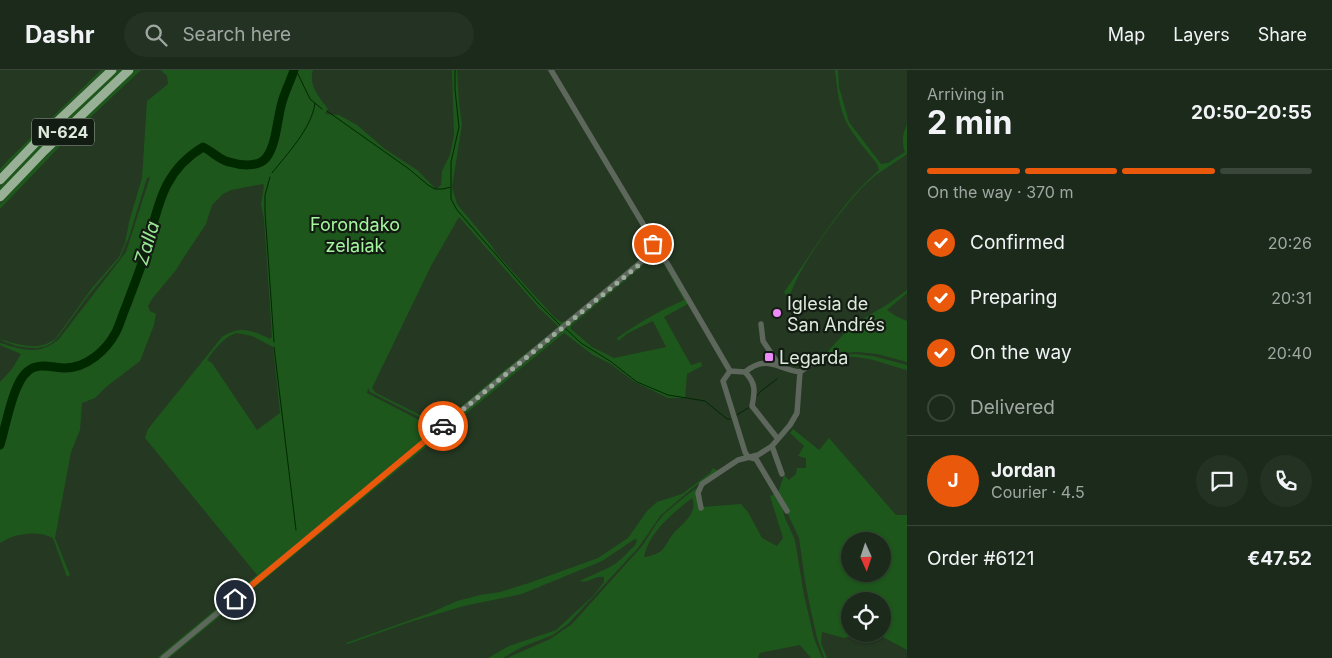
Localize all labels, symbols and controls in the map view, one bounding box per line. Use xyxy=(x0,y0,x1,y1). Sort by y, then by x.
search box xyxy=(124,12,474,57)
text: Dashr xyxy=(25,20,94,49)
icon: search xyxy=(142,21,170,49)
text: Search here xyxy=(182,23,291,46)
text: Map xyxy=(1108,24,1145,45)
text: Layers xyxy=(1173,24,1230,45)
text: Share xyxy=(1258,24,1307,45)
text: Arriving in xyxy=(927,84,1004,104)
text: 20:50–20:55 xyxy=(1191,101,1312,124)
text: 2 min xyxy=(927,103,1013,142)
road number: N-624 xyxy=(32,118,94,146)
text: On the way · 370 m xyxy=(927,182,1073,202)
park label: Forondako zelaiak xyxy=(310,214,400,256)
water label: Zalla xyxy=(129,218,165,268)
pin xyxy=(632,223,674,265)
icon: check xyxy=(927,229,955,257)
icon: bag xyxy=(639,230,667,258)
text: Confirmed xyxy=(970,231,1065,254)
text: 20:26 xyxy=(1268,233,1312,253)
icon: check xyxy=(927,284,955,312)
text: Preparing xyxy=(970,286,1057,309)
text: 20:31 xyxy=(1271,288,1312,308)
place label: Iglesia de San Andrés xyxy=(787,293,885,335)
marker: Iglesia de San Andrés xyxy=(771,307,783,319)
icon: check xyxy=(927,339,955,367)
text: On the way xyxy=(970,341,1072,364)
text: 20:40 xyxy=(1267,343,1312,363)
place label: Legarda xyxy=(779,347,848,368)
marker: Legarda xyxy=(763,351,775,363)
text: Delivered xyxy=(970,396,1055,419)
courier xyxy=(418,401,468,451)
icon: car xyxy=(429,412,457,440)
button: chat xyxy=(1196,455,1248,507)
button: phone xyxy=(1260,455,1312,507)
text: Jordan xyxy=(991,459,1056,482)
text: J xyxy=(947,469,959,492)
text: Courier · 4.5 xyxy=(991,482,1085,502)
north arrow xyxy=(841,532,891,582)
map controls xyxy=(841,532,891,642)
text: Order #6121 xyxy=(927,547,1034,570)
text: €47.52 xyxy=(1247,547,1312,570)
pin xyxy=(214,578,256,620)
icon: home xyxy=(221,585,249,613)
button: locate xyxy=(841,592,891,642)

